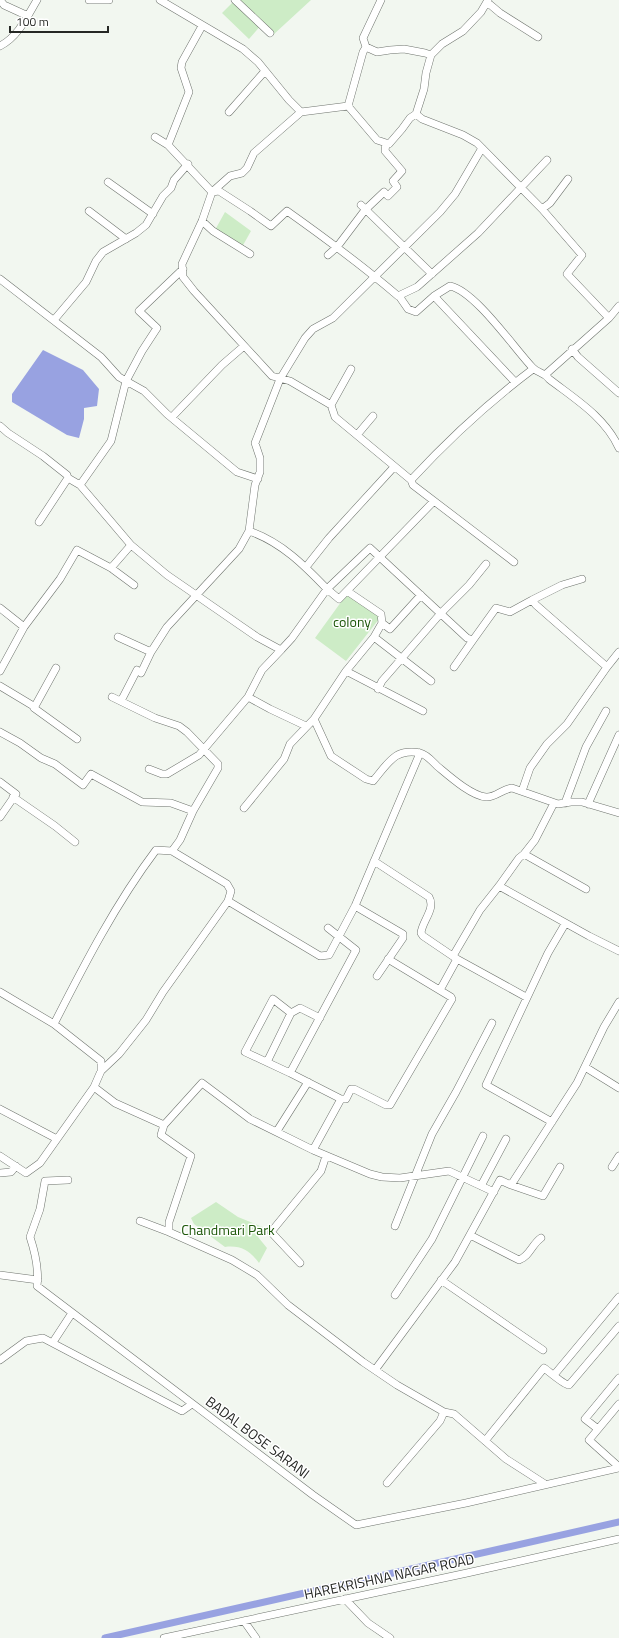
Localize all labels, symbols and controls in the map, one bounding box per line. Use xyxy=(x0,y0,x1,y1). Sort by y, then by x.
scale bar xyxy=(10,8,108,34)
text: 100 m xyxy=(16,12,49,31)
park label: colony xyxy=(333,611,371,632)
park label: Chandmari Park xyxy=(181,1219,275,1240)
street label: BADAL BOSE SARANI xyxy=(202,1391,314,1483)
street label: HAREKRISHNA NAGAR ROAD xyxy=(302,1548,476,1604)

